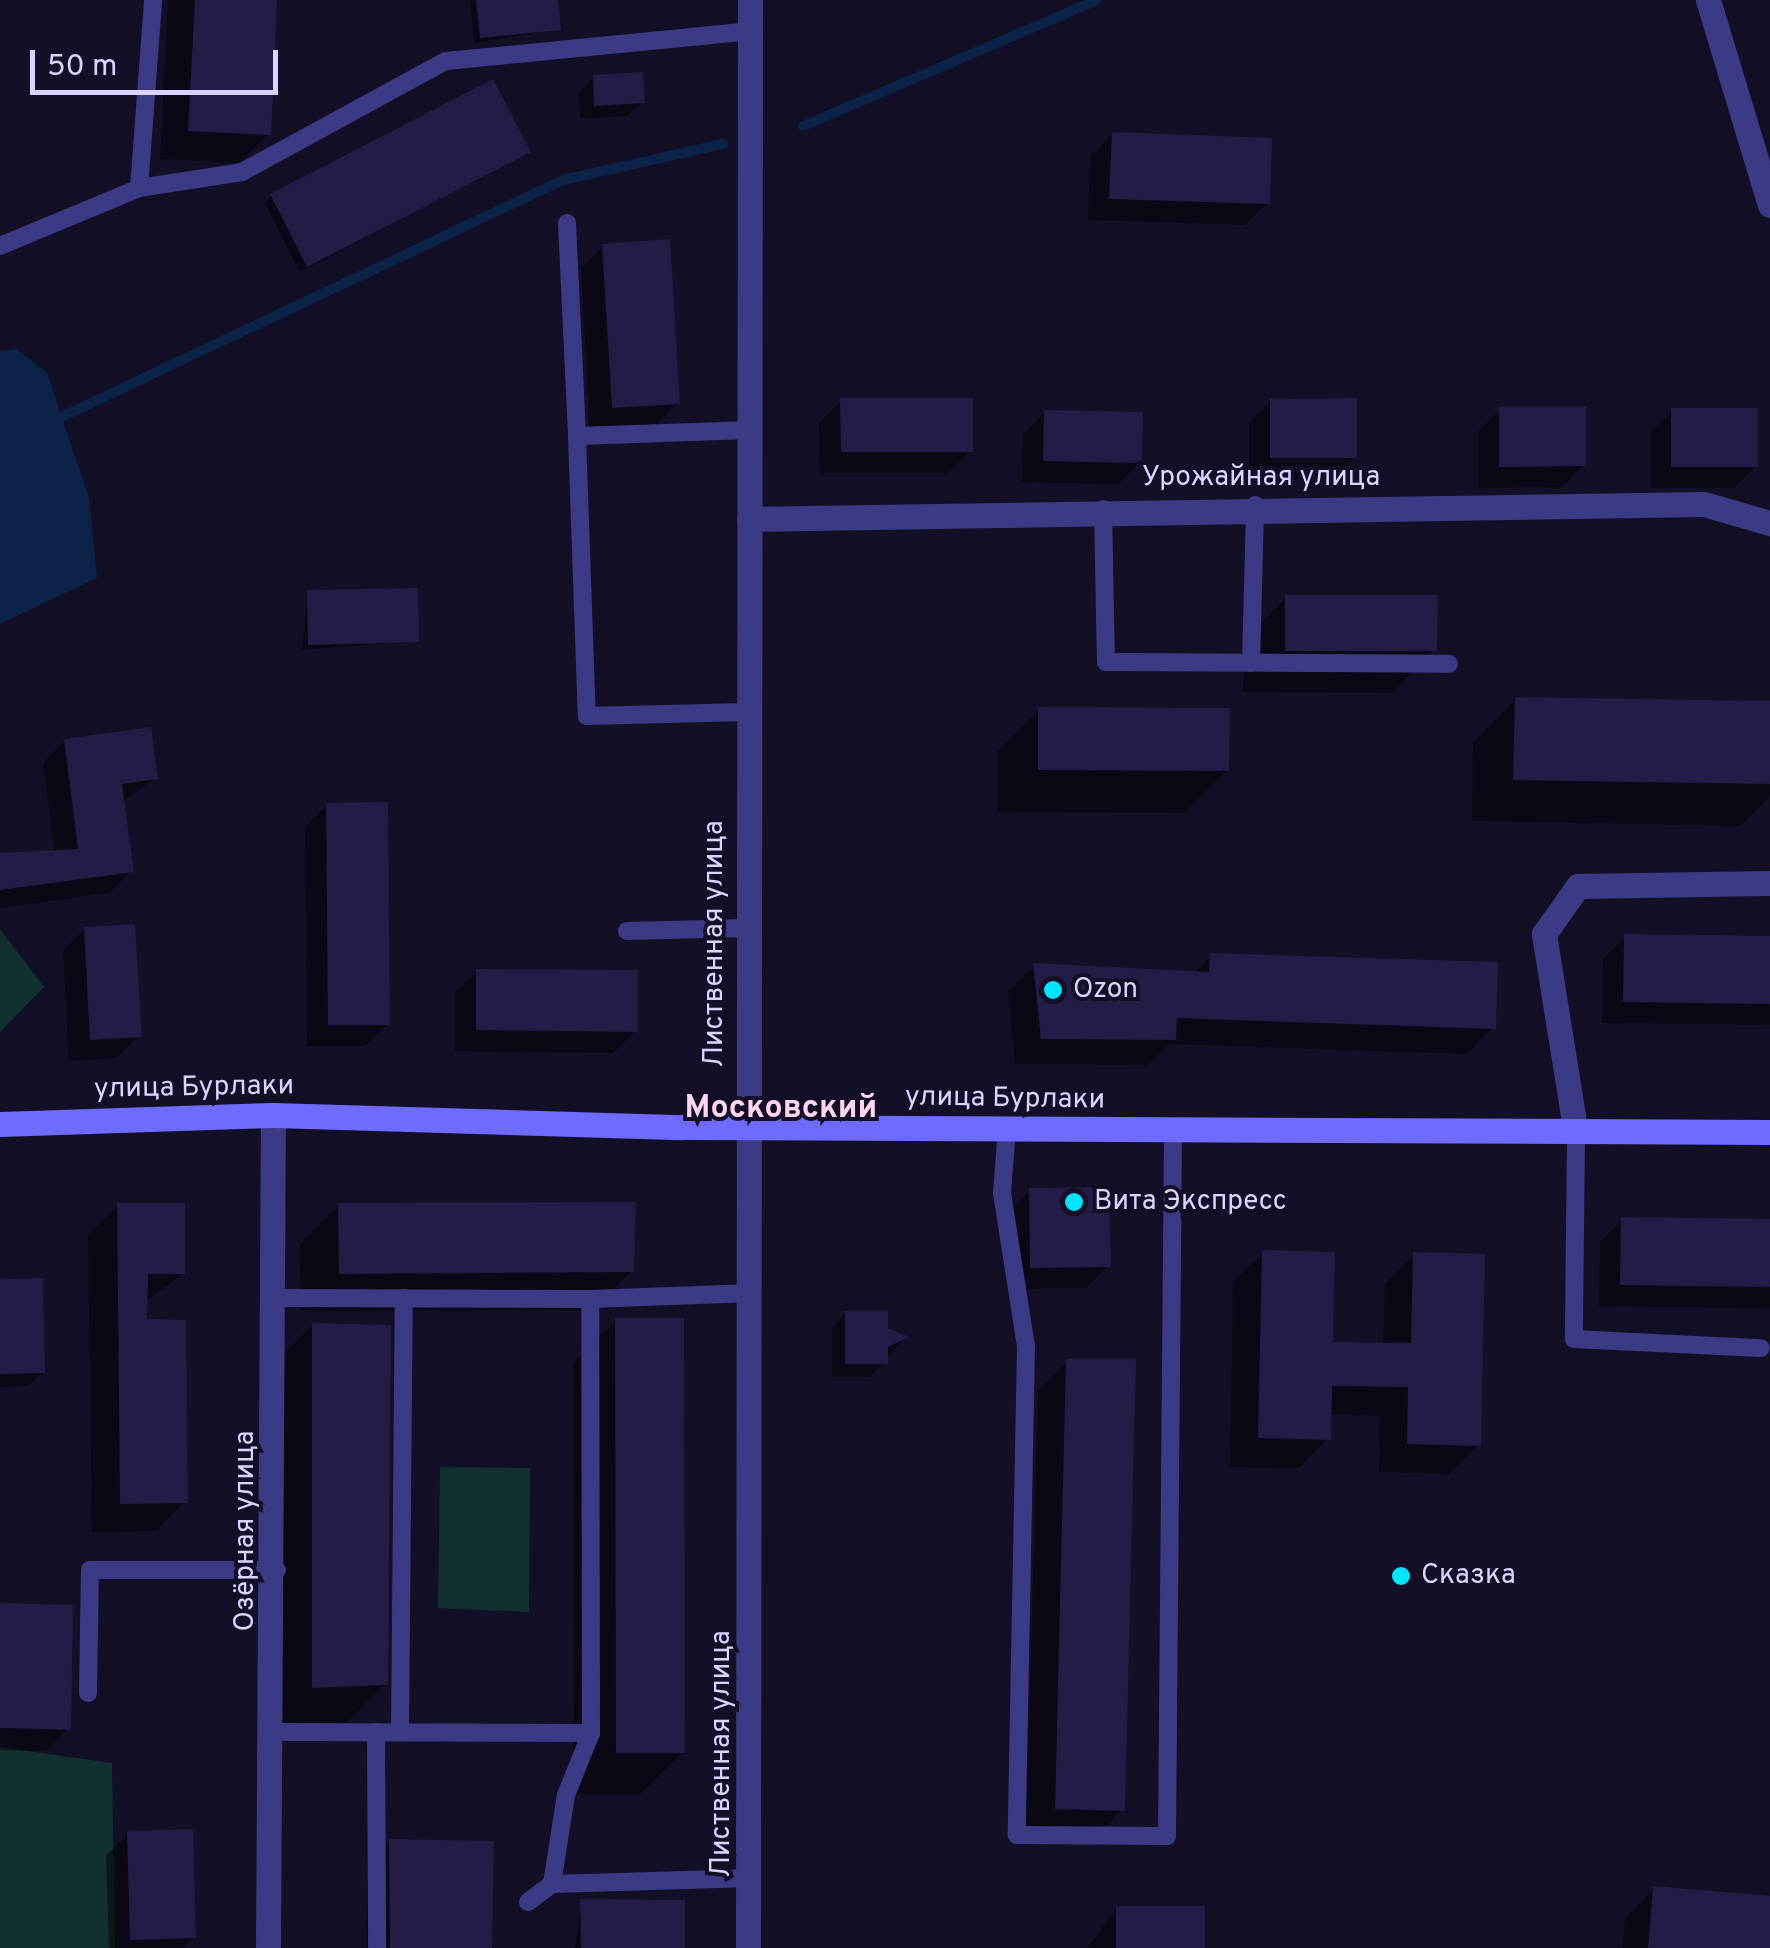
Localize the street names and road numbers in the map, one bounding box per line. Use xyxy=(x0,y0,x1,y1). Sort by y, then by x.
street label: Урожайная улица xyxy=(1142,461,1380,495)
street label: Лиственная улица xyxy=(698,820,732,1068)
street label: улица Бурлаки xyxy=(94,1069,294,1107)
street label: улица Бурлаки xyxy=(905,1080,1105,1118)
street label: Озёрная улица xyxy=(229,1430,263,1632)
street label: Лиственная улица xyxy=(705,1630,739,1878)

